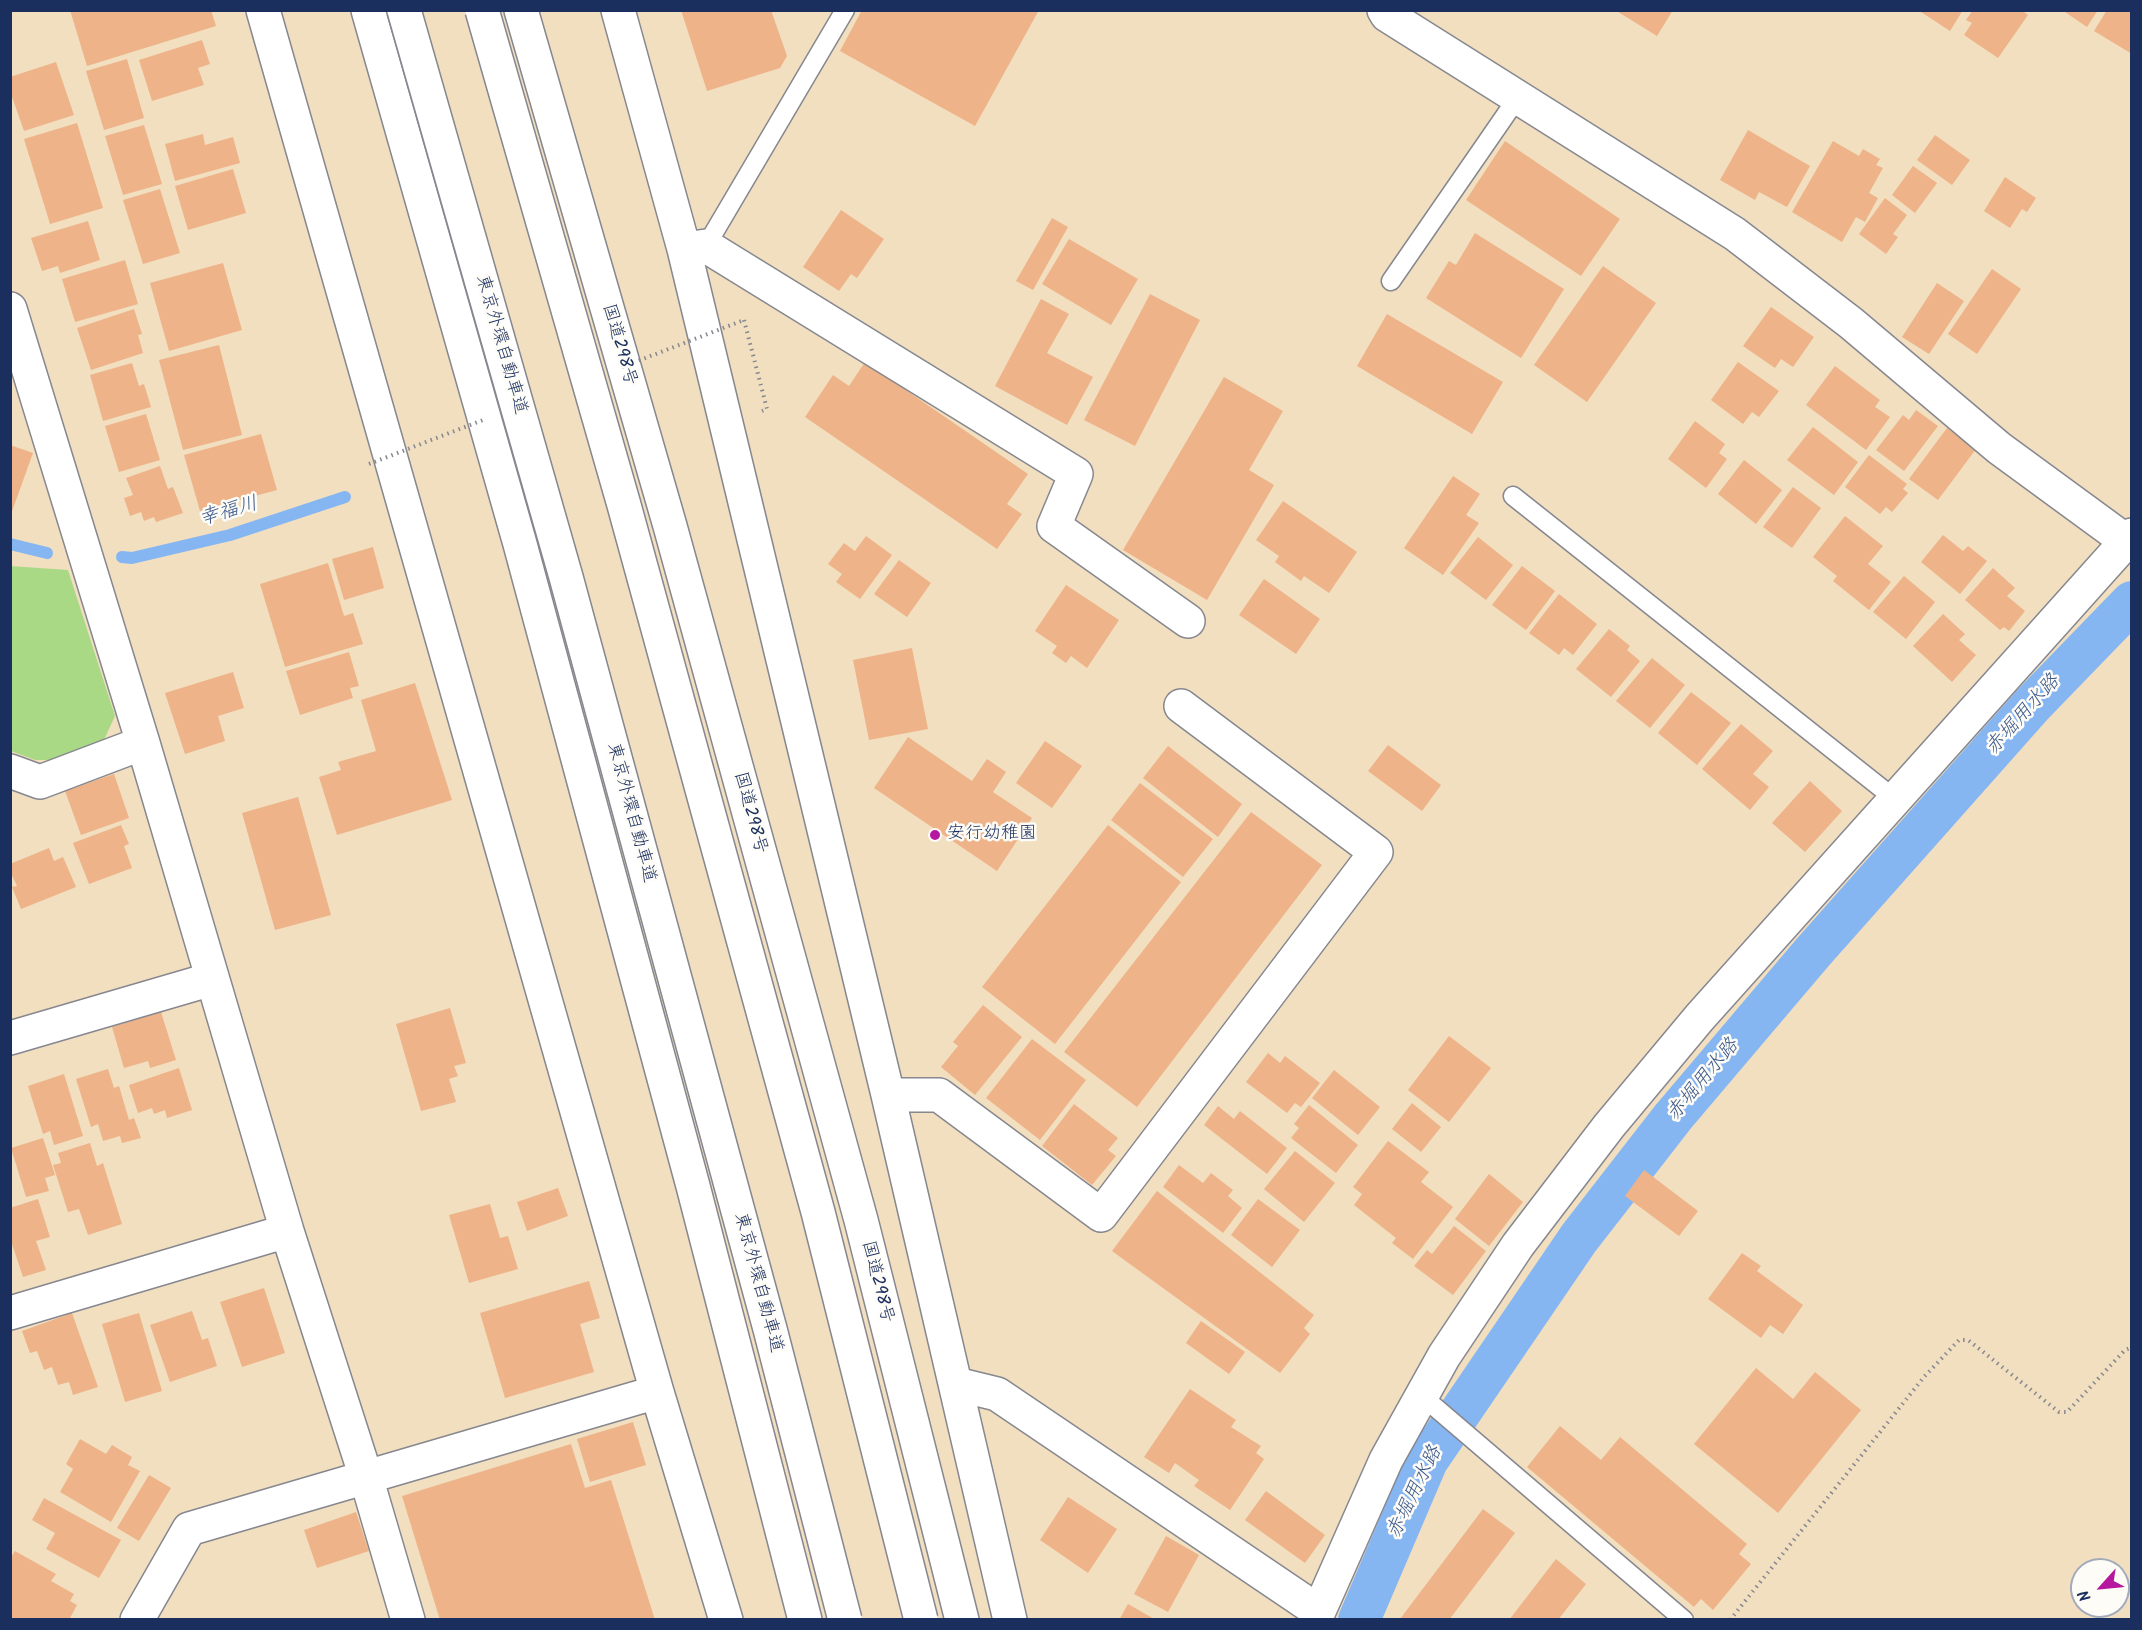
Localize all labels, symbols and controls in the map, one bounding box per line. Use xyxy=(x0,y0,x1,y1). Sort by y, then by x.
street label: 東京外環自動車道 xyxy=(470,273,530,417)
street label: 国道298号 xyxy=(596,302,640,388)
water label: 幸福川 xyxy=(197,493,261,533)
water label: 赤堀用水路 xyxy=(1982,671,2066,761)
street label: 東京外環自動車道 xyxy=(601,741,659,885)
street label: 国道298号 xyxy=(728,770,770,856)
place label: 安行幼稚園 xyxy=(947,824,1037,846)
marker: 安行幼稚園 xyxy=(928,828,942,842)
water label: 赤堀用水路 xyxy=(1663,1035,1745,1127)
street label: 東京外環自動車道 xyxy=(728,1211,786,1355)
street label: 国道298号 xyxy=(855,1239,897,1325)
water label: 赤堀用水路 xyxy=(1383,1443,1449,1543)
north arrow xyxy=(2070,1558,2130,1618)
text: N xyxy=(2072,1585,2099,1606)

